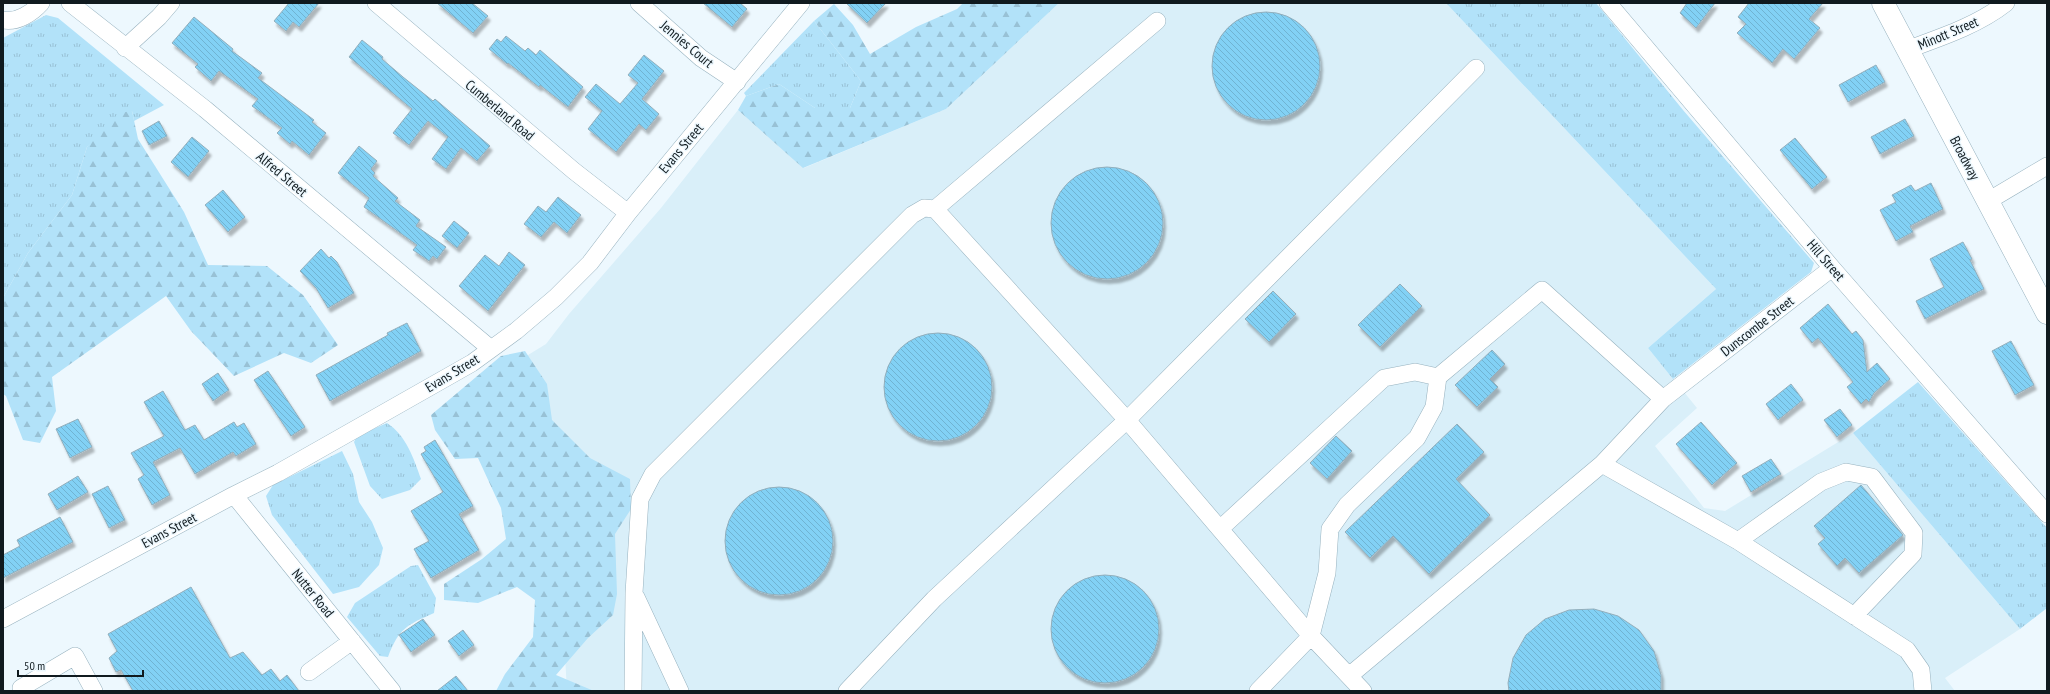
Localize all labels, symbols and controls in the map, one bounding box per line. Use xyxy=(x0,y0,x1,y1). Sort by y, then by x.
street label: Minott Street xyxy=(1915,12,1981,54)
street label: Jennies Court xyxy=(656,16,717,72)
street label: Cumberland Road xyxy=(462,76,538,144)
street label: Evans Street xyxy=(655,119,707,177)
street label: Broadway xyxy=(1946,133,1984,184)
street label: Alfred Street xyxy=(253,147,311,201)
street label: Hill Street xyxy=(1803,236,1849,285)
street label: Dunscombe Street xyxy=(1717,292,1797,360)
street label: Evans Street xyxy=(422,350,482,396)
street label: Evans Street xyxy=(138,508,200,552)
street label: Nutter Road xyxy=(288,565,338,621)
scale bar xyxy=(18,652,143,678)
text: 50 m xyxy=(24,658,45,673)

